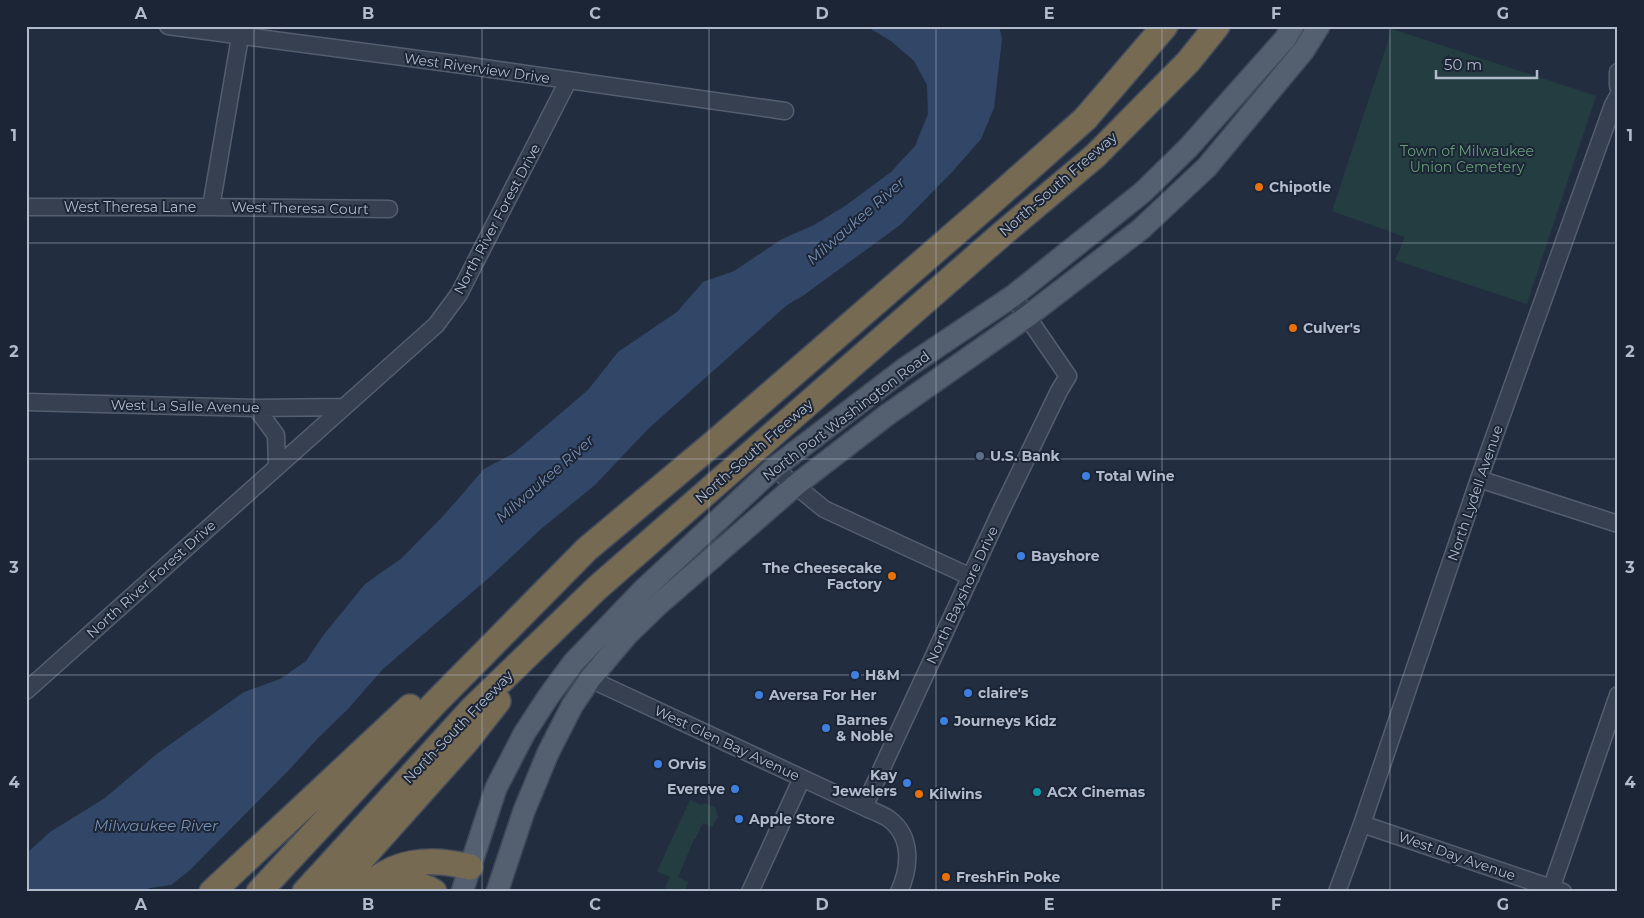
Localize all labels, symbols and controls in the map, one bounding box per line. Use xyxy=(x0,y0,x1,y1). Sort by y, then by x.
text: A xyxy=(134,4,148,23)
text: B xyxy=(362,4,374,23)
text: C xyxy=(589,4,601,23)
text: D xyxy=(815,4,829,23)
text: E xyxy=(1044,4,1054,23)
text: F xyxy=(1271,4,1281,23)
text: G xyxy=(1497,4,1509,23)
scale bar xyxy=(1436,48,1538,80)
street label: West Riverview Drive xyxy=(403,49,551,87)
text: 50 m xyxy=(1444,55,1482,74)
text: 1 xyxy=(11,126,17,145)
text: 1 xyxy=(1627,126,1633,145)
street label: North-South Freeway xyxy=(995,128,1121,240)
street label: North River Forest Drive xyxy=(450,141,544,297)
park label: Town of Milwaukee Union Cemetery xyxy=(1400,142,1534,176)
water label: Milwaukee River xyxy=(803,172,909,269)
place label: Chipotle xyxy=(1269,178,1331,196)
marker: Chipotle xyxy=(1253,181,1265,193)
street label: West Theresa Lane xyxy=(64,198,196,216)
street label: West Theresa Court xyxy=(231,198,369,218)
place label: Culver's xyxy=(1303,319,1361,337)
marker: Culver's xyxy=(1287,322,1299,334)
text: 2 xyxy=(9,342,19,361)
text: 2 xyxy=(1625,342,1635,361)
street label: North Port Washington Road xyxy=(759,347,933,485)
street label: North-South Freeway xyxy=(691,395,817,507)
street label: West La Salle Avenue xyxy=(110,396,260,416)
street label: North Lydell Avenue xyxy=(1443,423,1507,563)
water label: Milwaukee River xyxy=(492,430,598,527)
place label: U.S. Bank xyxy=(990,447,1061,465)
marker: U.S. Bank xyxy=(974,450,986,462)
place label: Total Wine xyxy=(1096,467,1175,485)
marker: Total Wine xyxy=(1080,470,1092,482)
street label: North River Forest Drive xyxy=(83,516,219,642)
street label: North Bayshore Drive xyxy=(922,523,1002,667)
place label: Bayshore xyxy=(1031,547,1100,565)
marker: Bayshore xyxy=(1015,550,1027,562)
text: 3 xyxy=(8,558,19,577)
text: 3 xyxy=(1624,558,1635,577)
place label: The Cheesecake Factory xyxy=(762,559,883,593)
marker: The Cheesecake Factory xyxy=(886,570,898,582)
street label: North-South Freeway xyxy=(399,666,517,787)
place label: H&M xyxy=(865,666,900,684)
marker: H&M xyxy=(849,669,861,681)
place label: claire's xyxy=(978,684,1029,702)
place label: Aversa For Her xyxy=(768,686,877,704)
marker: claire's xyxy=(962,687,974,699)
marker: Aversa For Her xyxy=(753,689,765,701)
street label: West Glen Bay Avenue xyxy=(651,701,803,785)
place label: Barnes & Noble xyxy=(836,711,894,745)
place label: Journeys Kidz xyxy=(953,712,1057,730)
marker: Journeys Kidz xyxy=(938,715,950,727)
marker: Barnes & Noble xyxy=(820,722,832,734)
place label: Orvis xyxy=(668,755,707,773)
marker: Orvis xyxy=(652,758,664,770)
place label: Kay Jewelers xyxy=(831,766,898,800)
text: 4 xyxy=(8,773,20,792)
text: 4 xyxy=(1624,773,1636,792)
marker: Kay Jewelers xyxy=(901,777,913,789)
place label: Evereve xyxy=(667,780,725,798)
marker: Evereve xyxy=(729,783,741,795)
place label: ACX Cinemas xyxy=(1046,783,1146,801)
place label: Kilwins xyxy=(929,785,983,803)
marker: ACX Cinemas xyxy=(1031,786,1043,798)
marker: Kilwins xyxy=(913,788,925,800)
place label: Apple Store xyxy=(748,810,835,828)
marker: Apple Store xyxy=(733,813,745,825)
water label: Milwaukee River xyxy=(94,816,219,835)
street label: West Day Avenue xyxy=(1396,827,1518,885)
place label: FreshFin Poke xyxy=(956,868,1061,886)
marker: FreshFin Poke xyxy=(940,871,952,883)
text: A xyxy=(134,895,148,914)
text: B xyxy=(362,895,374,914)
text: C xyxy=(589,895,601,914)
text: D xyxy=(815,895,829,914)
text: E xyxy=(1044,895,1054,914)
text: F xyxy=(1271,895,1281,914)
text: G xyxy=(1497,895,1509,914)

